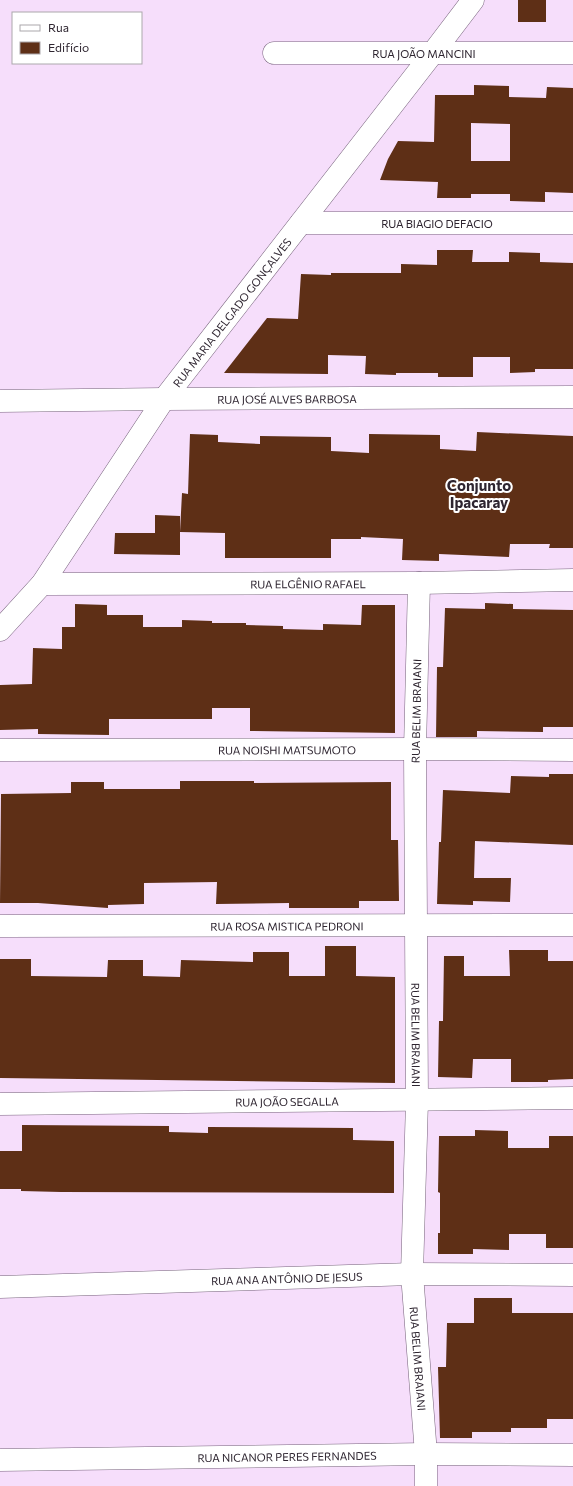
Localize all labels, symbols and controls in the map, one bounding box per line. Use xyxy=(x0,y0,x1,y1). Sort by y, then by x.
legend xyxy=(12,12,142,64)
text: Rua xyxy=(48,20,69,34)
text: Edifício xyxy=(48,40,89,54)
street label: RUA JOÃO MANCINI xyxy=(372,47,476,61)
street label: RUA BIAGIO DEFACIO xyxy=(381,217,493,230)
street label: RUA MARIA DELGADO GONÇALVES xyxy=(170,235,293,389)
street label: RUA JOSÉ ALVES BARBOSA xyxy=(217,391,357,406)
district label: Conjunto Ipacaray xyxy=(447,476,511,511)
street label: RUA ELGÊNIO RAFAEL xyxy=(250,576,366,590)
street label: RUA BELIM BRAIANI xyxy=(409,659,423,763)
street label: RUA NOISHI MATSUMOTO xyxy=(218,743,356,756)
street label: RUA ROSA MISTICA PEDRONI xyxy=(210,919,364,932)
street label: RUA BELIM BRAIANI xyxy=(410,983,423,1087)
street label: RUA JOÃO SEGALLA xyxy=(235,1094,339,1109)
street label: RUA ANA ANTÔNIO DE JESUS xyxy=(211,1269,363,1287)
street label: RUA BELIM BRAIANI xyxy=(408,1306,429,1411)
street label: RUA NICANOR PERES FERNANDES xyxy=(197,1448,377,1464)

